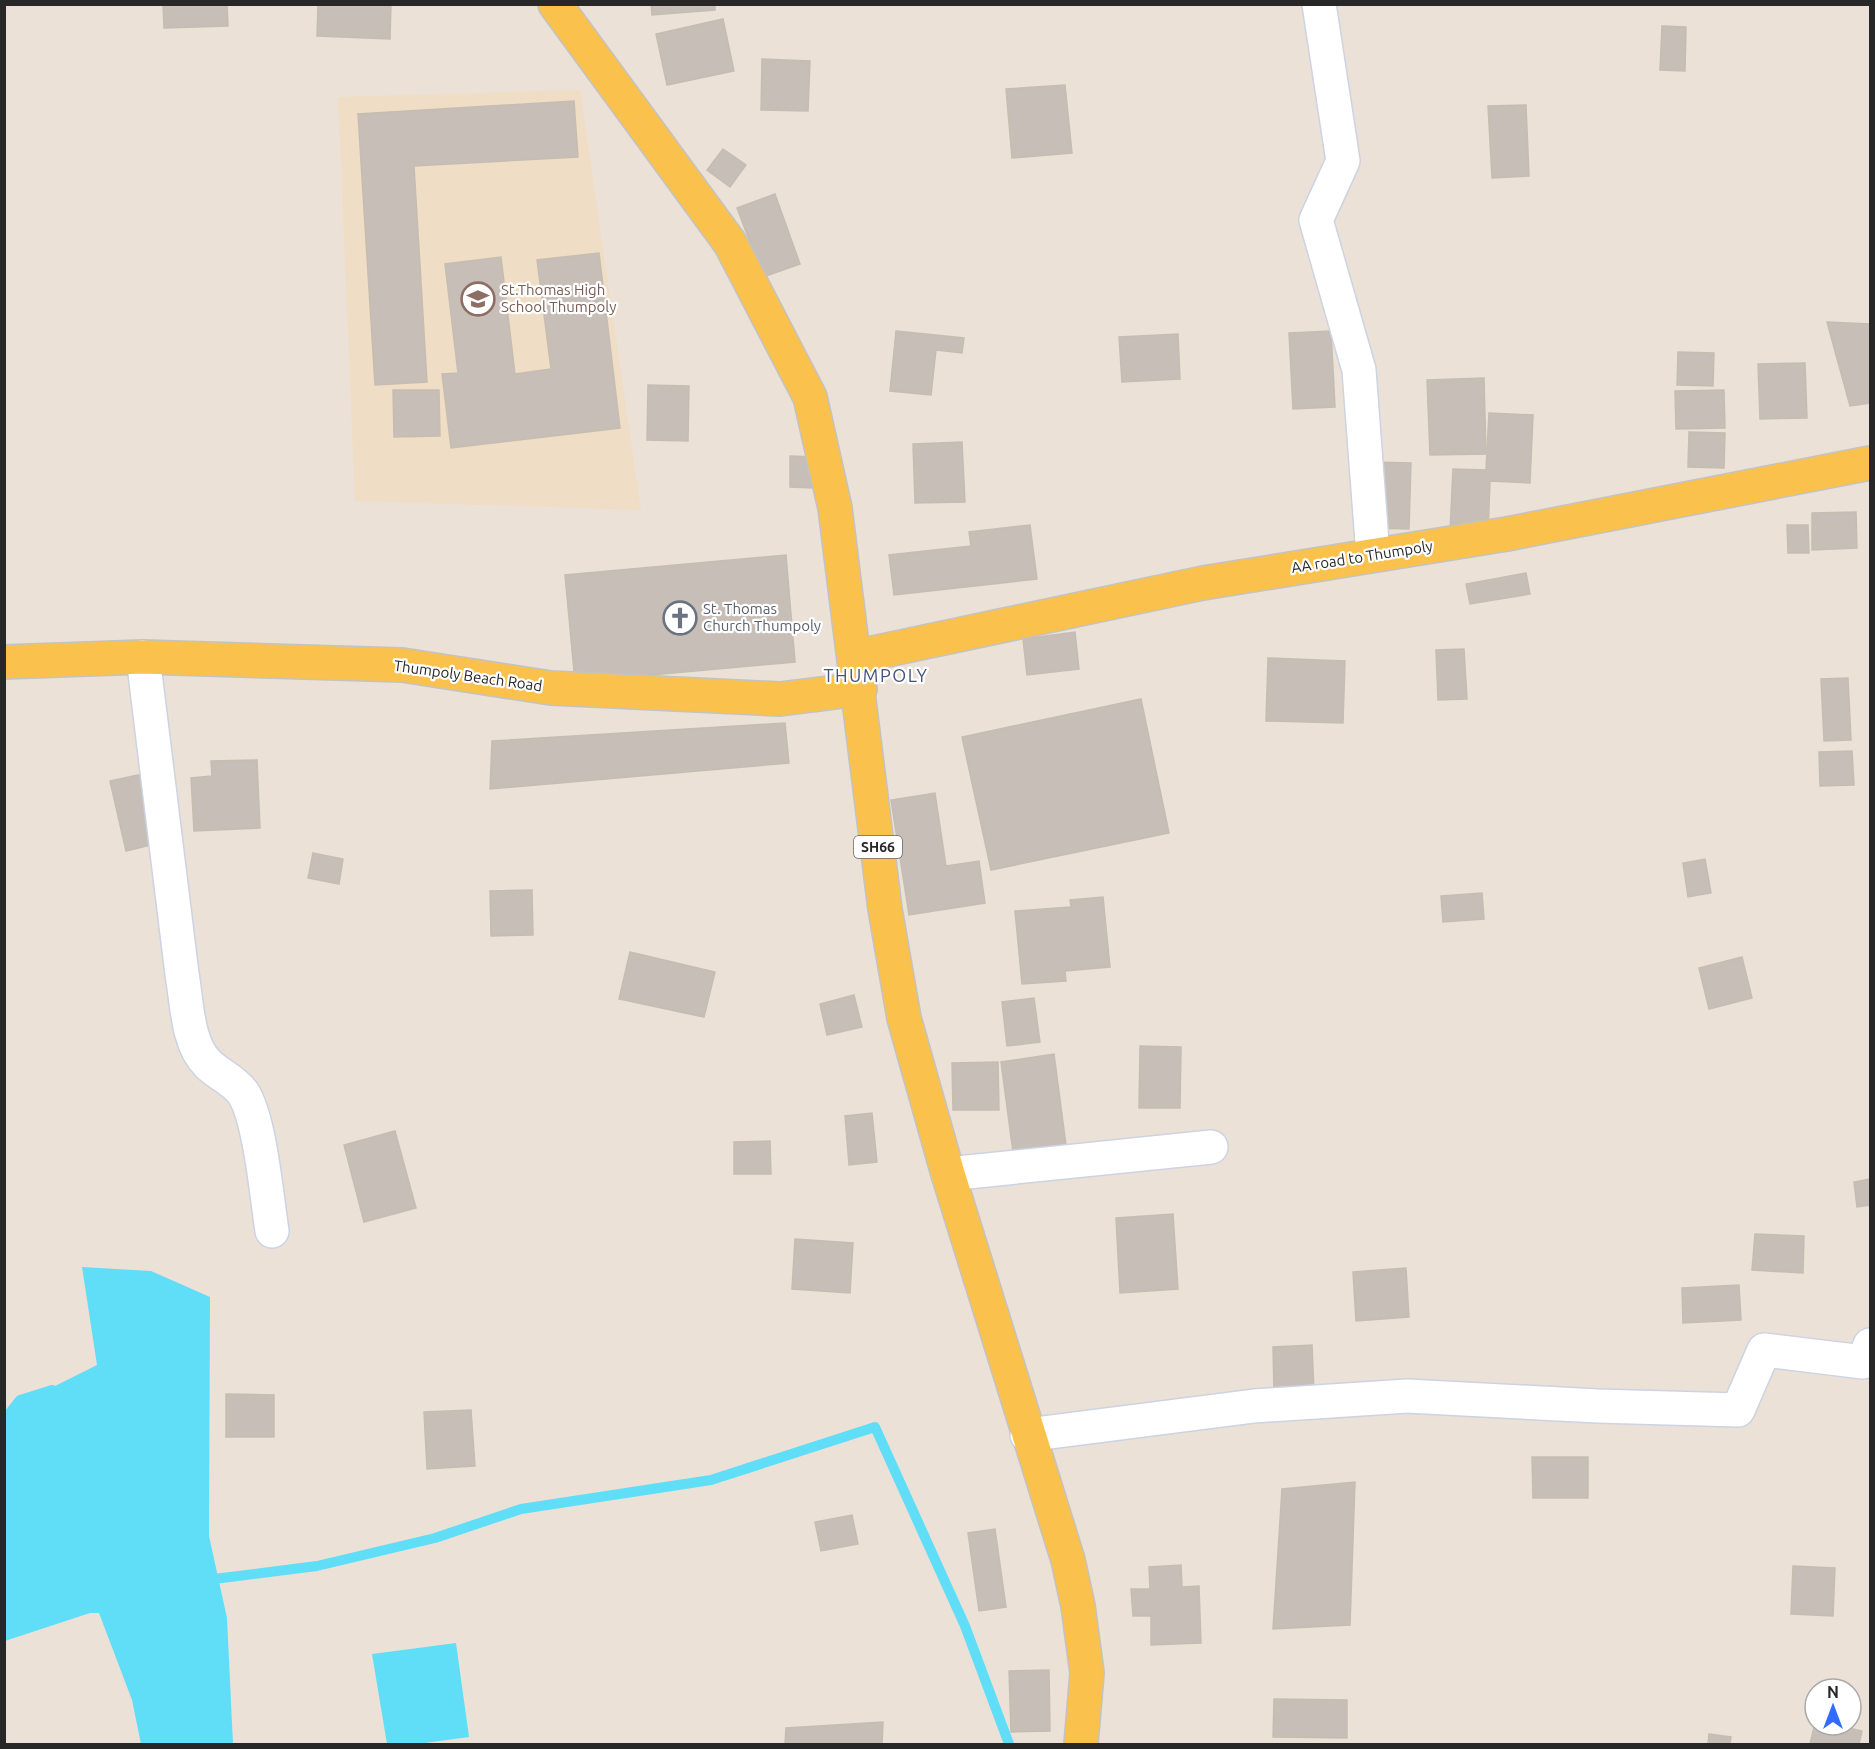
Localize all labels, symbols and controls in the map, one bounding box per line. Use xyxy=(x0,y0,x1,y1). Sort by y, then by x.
school or university icon: St.Thomas High School Thumpoly xyxy=(460,281,496,317)
place label: St.Thomas High School Thumpoly xyxy=(501,281,616,315)
street label: AA road to Thumpoly xyxy=(1290,537,1434,576)
church icon: St. Thomas Church Thumpoly xyxy=(662,600,698,636)
place label: St. Thomas Church Thumpoly xyxy=(703,600,821,634)
street label: Thumpoly Beach Road xyxy=(393,657,543,694)
district label: THUMPOLY xyxy=(824,665,928,685)
road number: SH66 xyxy=(854,836,902,858)
north arrow xyxy=(1803,1677,1863,1737)
text: N xyxy=(1827,1683,1839,1701)

